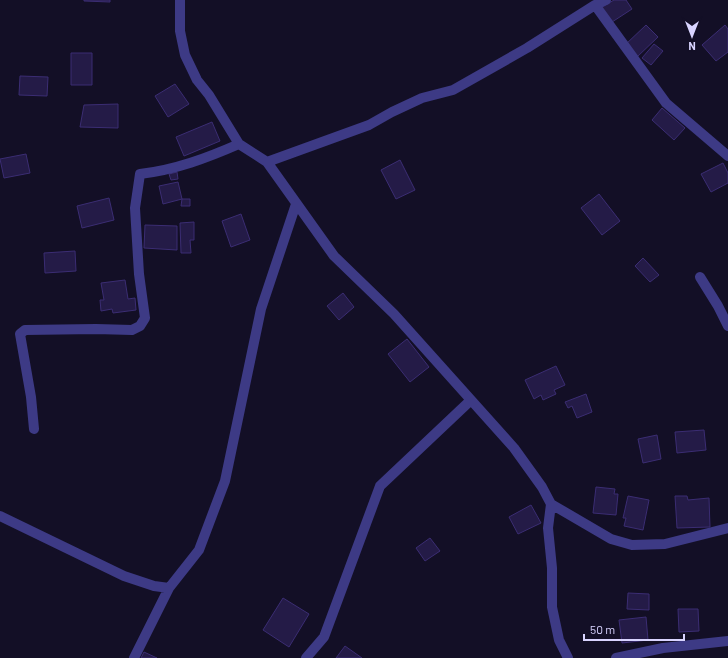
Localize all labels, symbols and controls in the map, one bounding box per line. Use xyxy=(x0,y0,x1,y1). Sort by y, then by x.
north arrow xyxy=(672,16,712,56)
text: N xyxy=(688,40,696,53)
scale bar xyxy=(584,616,684,642)
text: 50 m xyxy=(590,622,615,636)

